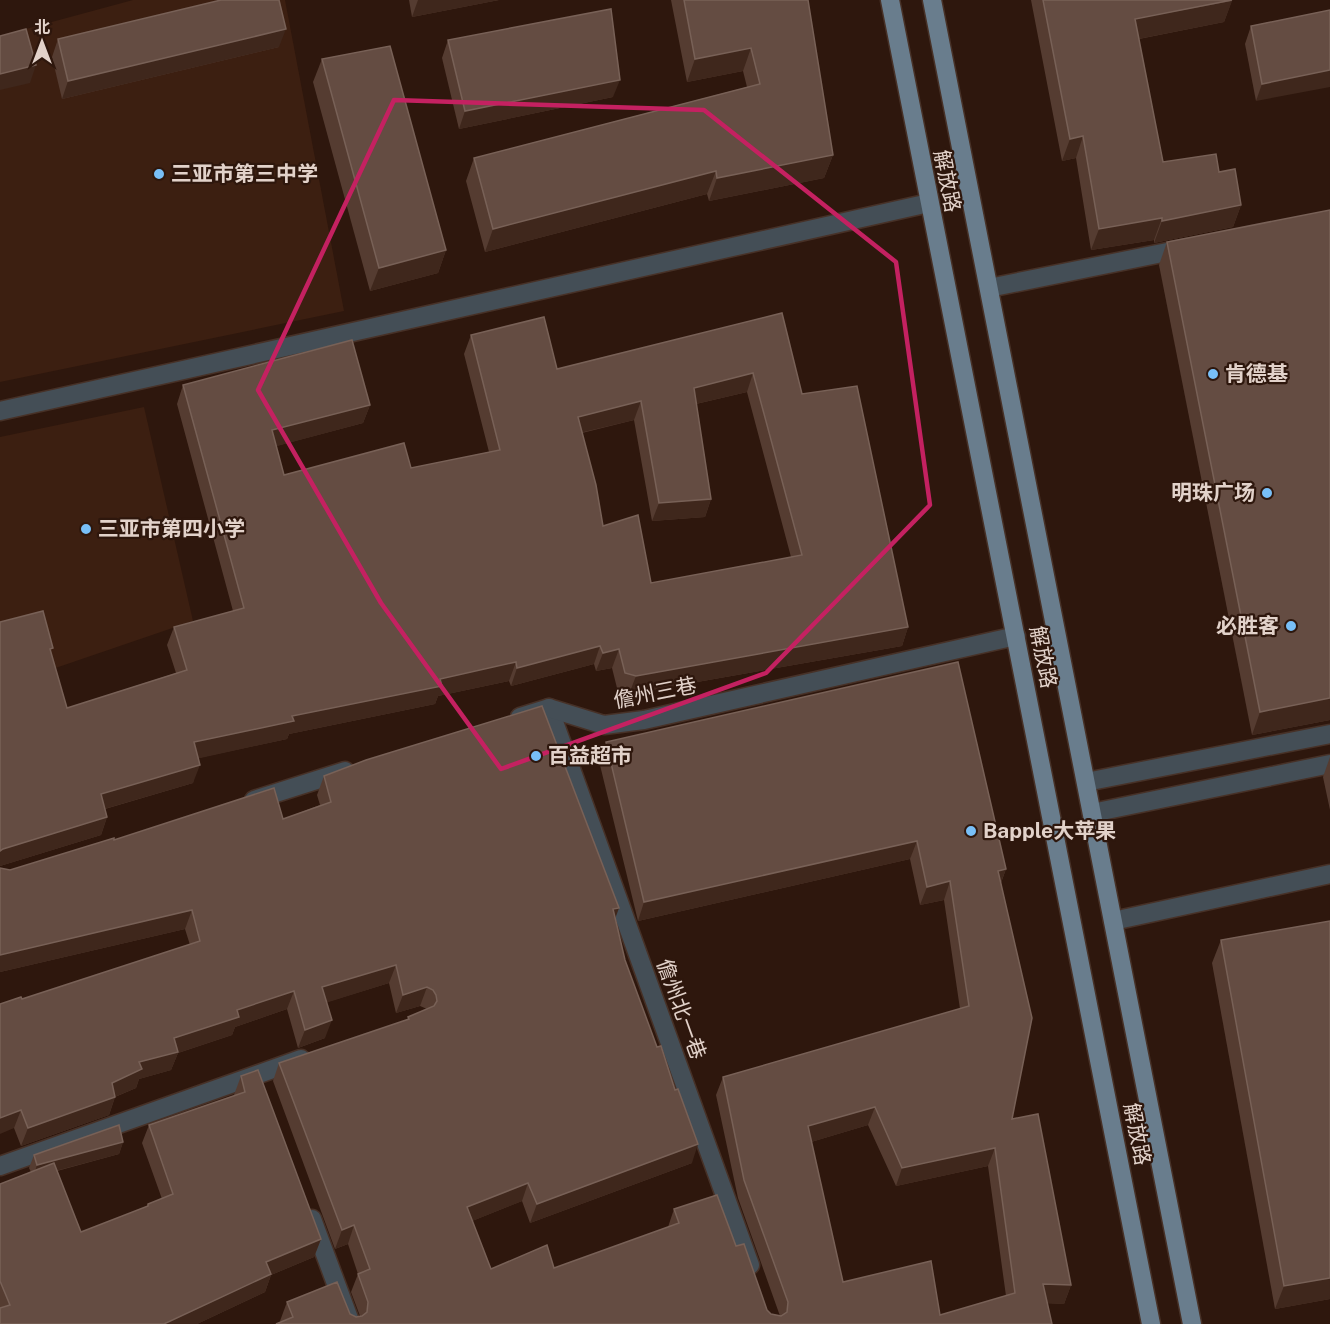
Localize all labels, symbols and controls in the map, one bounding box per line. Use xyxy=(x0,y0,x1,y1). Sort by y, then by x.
north arrow xyxy=(12,12,72,72)
text: 北 xyxy=(34,18,50,37)
street label: 解放路 xyxy=(929,148,966,214)
place label: 三亚市第三中学 xyxy=(171,161,318,186)
marker: 三亚市第三中学 xyxy=(152,167,166,181)
place label: 肯德基 xyxy=(1225,361,1288,386)
marker: 肯德基 xyxy=(1206,367,1220,381)
place label: 明珠广场 xyxy=(1171,480,1255,505)
marker: 明珠广场 xyxy=(1260,486,1274,500)
place label: 三亚市第四小学 xyxy=(98,516,245,541)
marker: 三亚市第四小学 xyxy=(79,522,93,536)
place label: 必胜客 xyxy=(1216,613,1279,638)
marker: 必胜客 xyxy=(1284,619,1298,633)
street label: 解放路 xyxy=(1025,624,1062,690)
street label: 儋州三巷 xyxy=(611,672,699,713)
place label: 百益超市 xyxy=(548,743,632,768)
marker: 百益超市 xyxy=(529,749,543,763)
place label: Bapple大苹果 xyxy=(983,818,1116,843)
marker: Bapple大苹果 xyxy=(964,824,978,838)
street label: 儋州北一巷 xyxy=(652,955,711,1062)
street label: 解放路 xyxy=(1119,1101,1156,1167)

